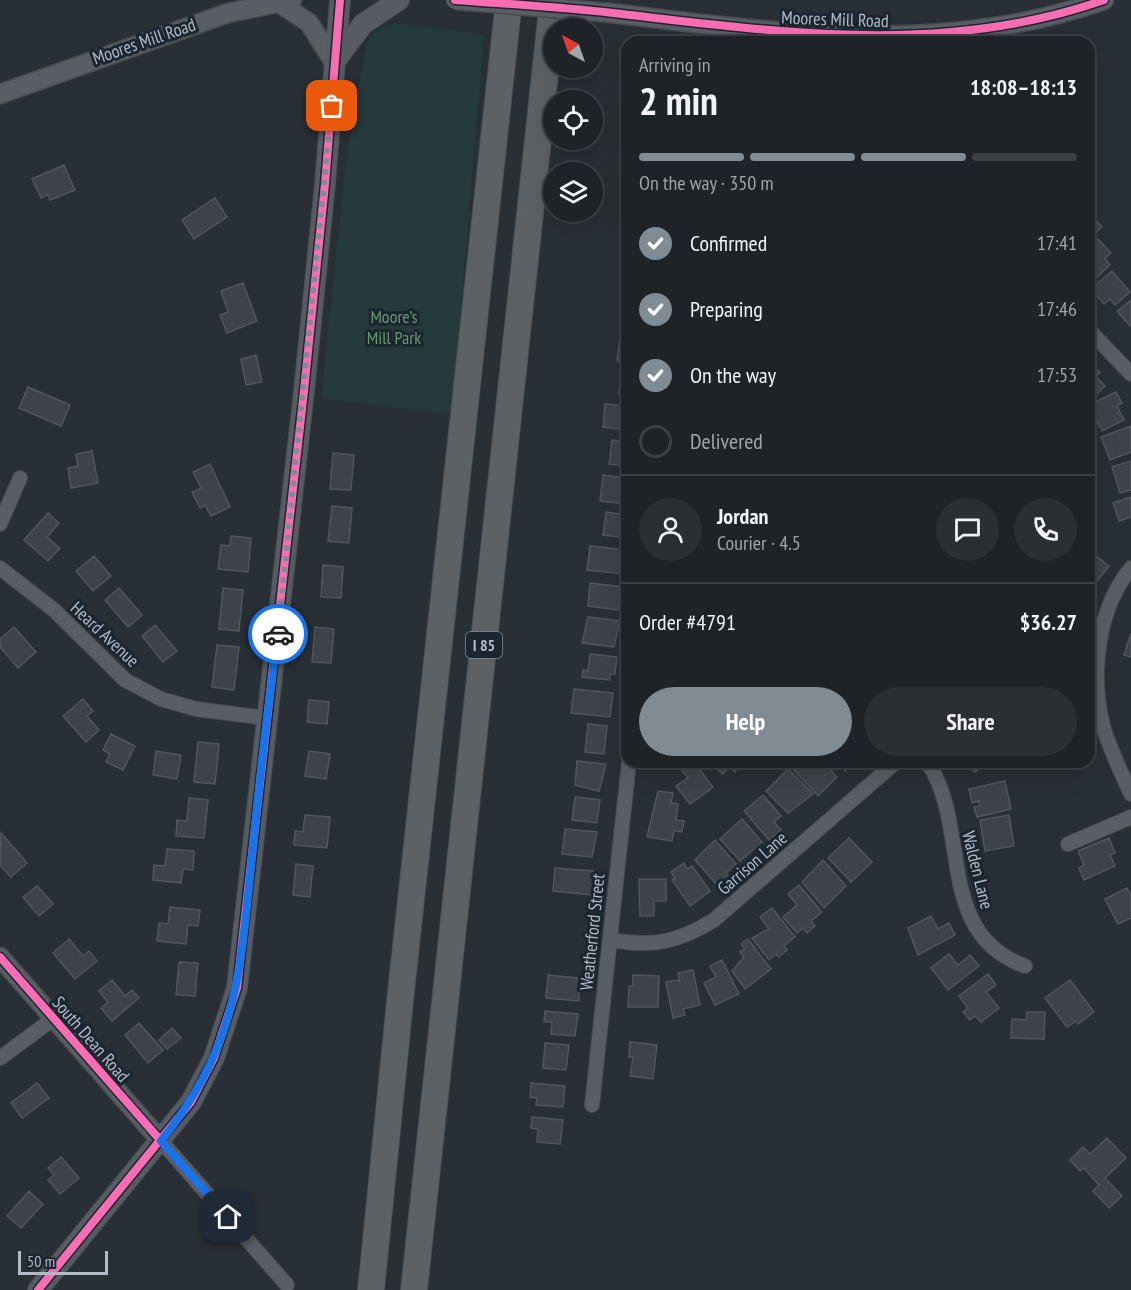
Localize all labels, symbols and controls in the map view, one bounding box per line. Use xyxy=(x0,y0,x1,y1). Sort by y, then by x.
street label: Moores Mill Road xyxy=(781,6,889,32)
street label: Moores Mill Road xyxy=(89,13,199,69)
north arrow xyxy=(543,18,603,78)
map controls xyxy=(543,18,603,222)
text: Arriving in xyxy=(639,52,711,78)
text: 18:08–18:13 xyxy=(970,73,1077,101)
text: 2 min xyxy=(639,75,718,126)
pin xyxy=(306,80,357,131)
icon: bag xyxy=(315,89,348,122)
button: locate xyxy=(543,90,603,150)
button: layers xyxy=(543,162,603,222)
text: On the way · 350 m xyxy=(639,170,774,196)
icon: check xyxy=(639,227,672,260)
text: Confirmed xyxy=(690,229,767,257)
text: 17:41 xyxy=(1037,230,1077,256)
icon: check xyxy=(639,293,672,326)
text: Preparing xyxy=(690,295,763,323)
text: 17:46 xyxy=(1037,296,1077,322)
park label: Moore’s Mill Park xyxy=(367,305,421,349)
icon: check xyxy=(639,359,672,392)
text: On the way xyxy=(690,361,776,389)
text: 17:53 xyxy=(1037,362,1077,388)
text: Delivered xyxy=(690,427,763,455)
button: person xyxy=(639,498,702,561)
button: chat xyxy=(936,498,999,561)
button: phone xyxy=(1014,498,1077,561)
text: Jordan xyxy=(717,502,768,530)
text: Courier · 4.5 xyxy=(717,530,801,556)
street label: Heard Avenue xyxy=(66,596,144,672)
courier xyxy=(248,604,308,664)
text: Order #4791 xyxy=(639,608,736,636)
text: $36.27 xyxy=(1020,608,1077,636)
icon: car xyxy=(262,618,295,651)
road number: I 85 xyxy=(466,632,502,658)
button: Help xyxy=(639,687,852,756)
button: Share xyxy=(864,687,1077,756)
street label: Garrison Lane xyxy=(712,826,792,900)
street label: Walden Lane xyxy=(957,829,999,911)
street label: Weatherford Street xyxy=(574,872,610,992)
street label: South Dean Road xyxy=(47,991,135,1087)
pin xyxy=(202,1191,253,1242)
icon: home xyxy=(211,1200,244,1233)
scale bar xyxy=(18,1248,108,1276)
text: 50 m xyxy=(27,1251,55,1271)

